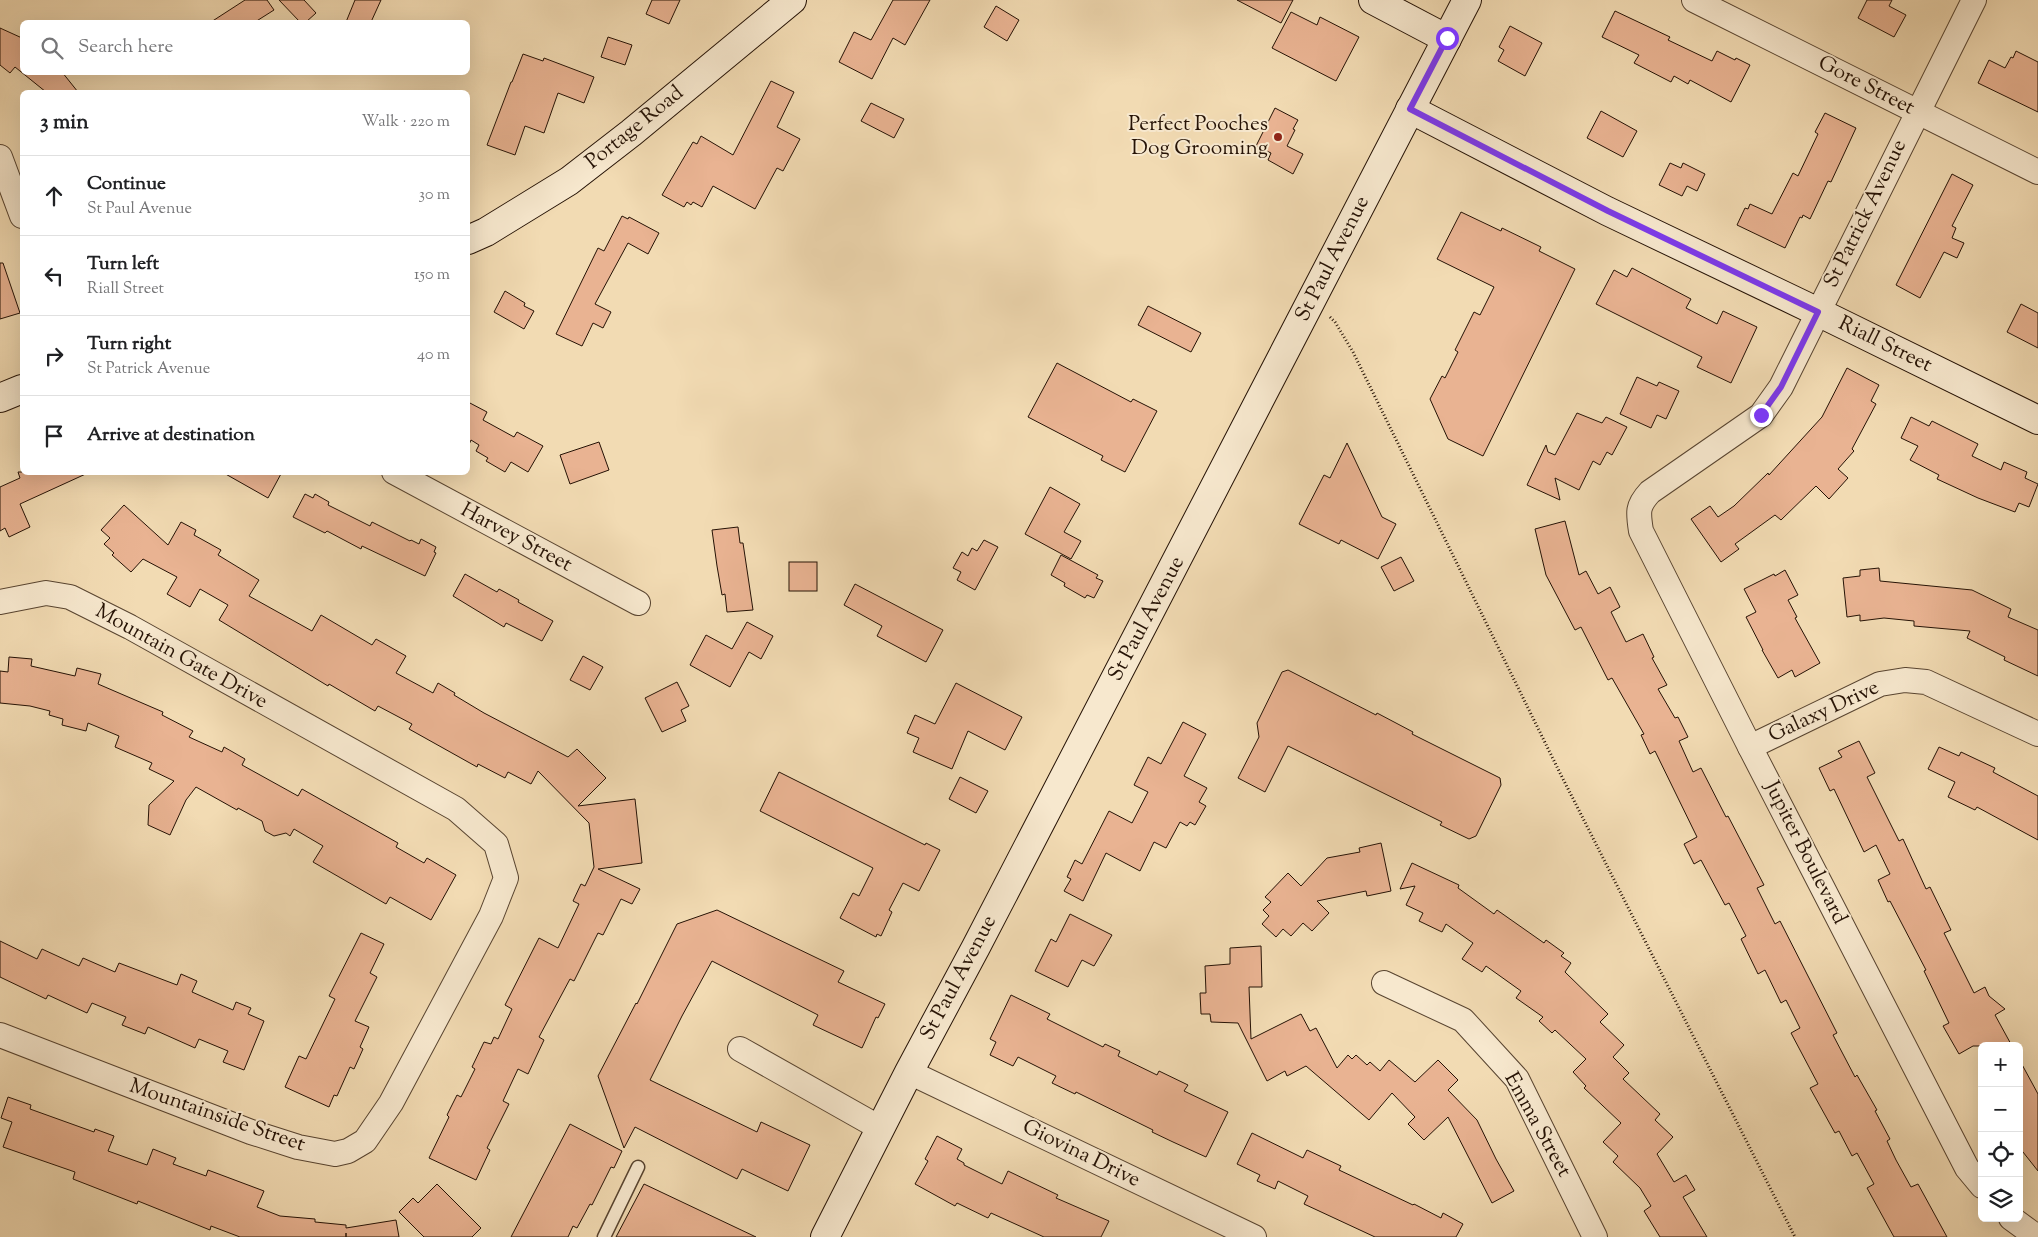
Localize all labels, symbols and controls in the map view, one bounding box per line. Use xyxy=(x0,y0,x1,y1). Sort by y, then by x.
search box xyxy=(20,20,470,75)
route start xyxy=(1436,27,1459,50)
icon: search xyxy=(38,34,66,62)
text: Search here xyxy=(78,34,173,61)
street label: Gore Street xyxy=(1812,49,1920,123)
street label: Portage Road xyxy=(580,79,691,177)
text: 3 min xyxy=(40,108,89,138)
place label: Perfect Pooches Dog Grooming xyxy=(1128,110,1268,164)
text: Walk · 220 m xyxy=(362,111,450,134)
marker: Perfect Pooches Dog Grooming xyxy=(1272,131,1284,143)
street label: St Patrick Avenue xyxy=(1817,135,1915,293)
text: Continue xyxy=(87,171,166,198)
icon: ahead xyxy=(40,182,68,210)
text: 30 m xyxy=(419,184,450,207)
street label: St Paul Avenue xyxy=(1288,191,1378,327)
text: St Paul Avenue xyxy=(87,198,192,221)
text: Turn left xyxy=(87,251,159,278)
icon: left xyxy=(40,262,68,290)
text: 150 m xyxy=(414,264,450,287)
text: Riall Street xyxy=(87,278,164,301)
street label: Riall Street xyxy=(1833,309,1937,381)
text: Turn right xyxy=(87,331,171,358)
icon: right xyxy=(40,342,68,370)
text: 40 m xyxy=(417,344,450,367)
text: St Patrick Avenue xyxy=(87,358,210,381)
route end xyxy=(1750,404,1773,427)
icon: arrive xyxy=(40,422,68,450)
text: Arrive at destination xyxy=(87,422,255,449)
street label: Harvey Street xyxy=(455,496,577,580)
street label: St Paul Avenue xyxy=(1101,551,1193,687)
street label: Mountain Gate Drive xyxy=(89,597,273,717)
street label: Galaxy Drive xyxy=(1764,673,1884,751)
street label: Jupiter Boulevard xyxy=(1756,775,1854,930)
street label: St Paul Avenue xyxy=(913,910,1005,1046)
map controls xyxy=(1978,1042,2023,1222)
button: + xyxy=(1978,1042,2023,1087)
street label: Emma Street xyxy=(1496,1067,1578,1183)
street label: Mountainside Street xyxy=(125,1072,309,1160)
button: − xyxy=(1978,1087,2023,1132)
street label: Giovina Drive xyxy=(1017,1112,1145,1196)
button: locate xyxy=(1978,1132,2023,1177)
button: layers xyxy=(1978,1177,2023,1222)

